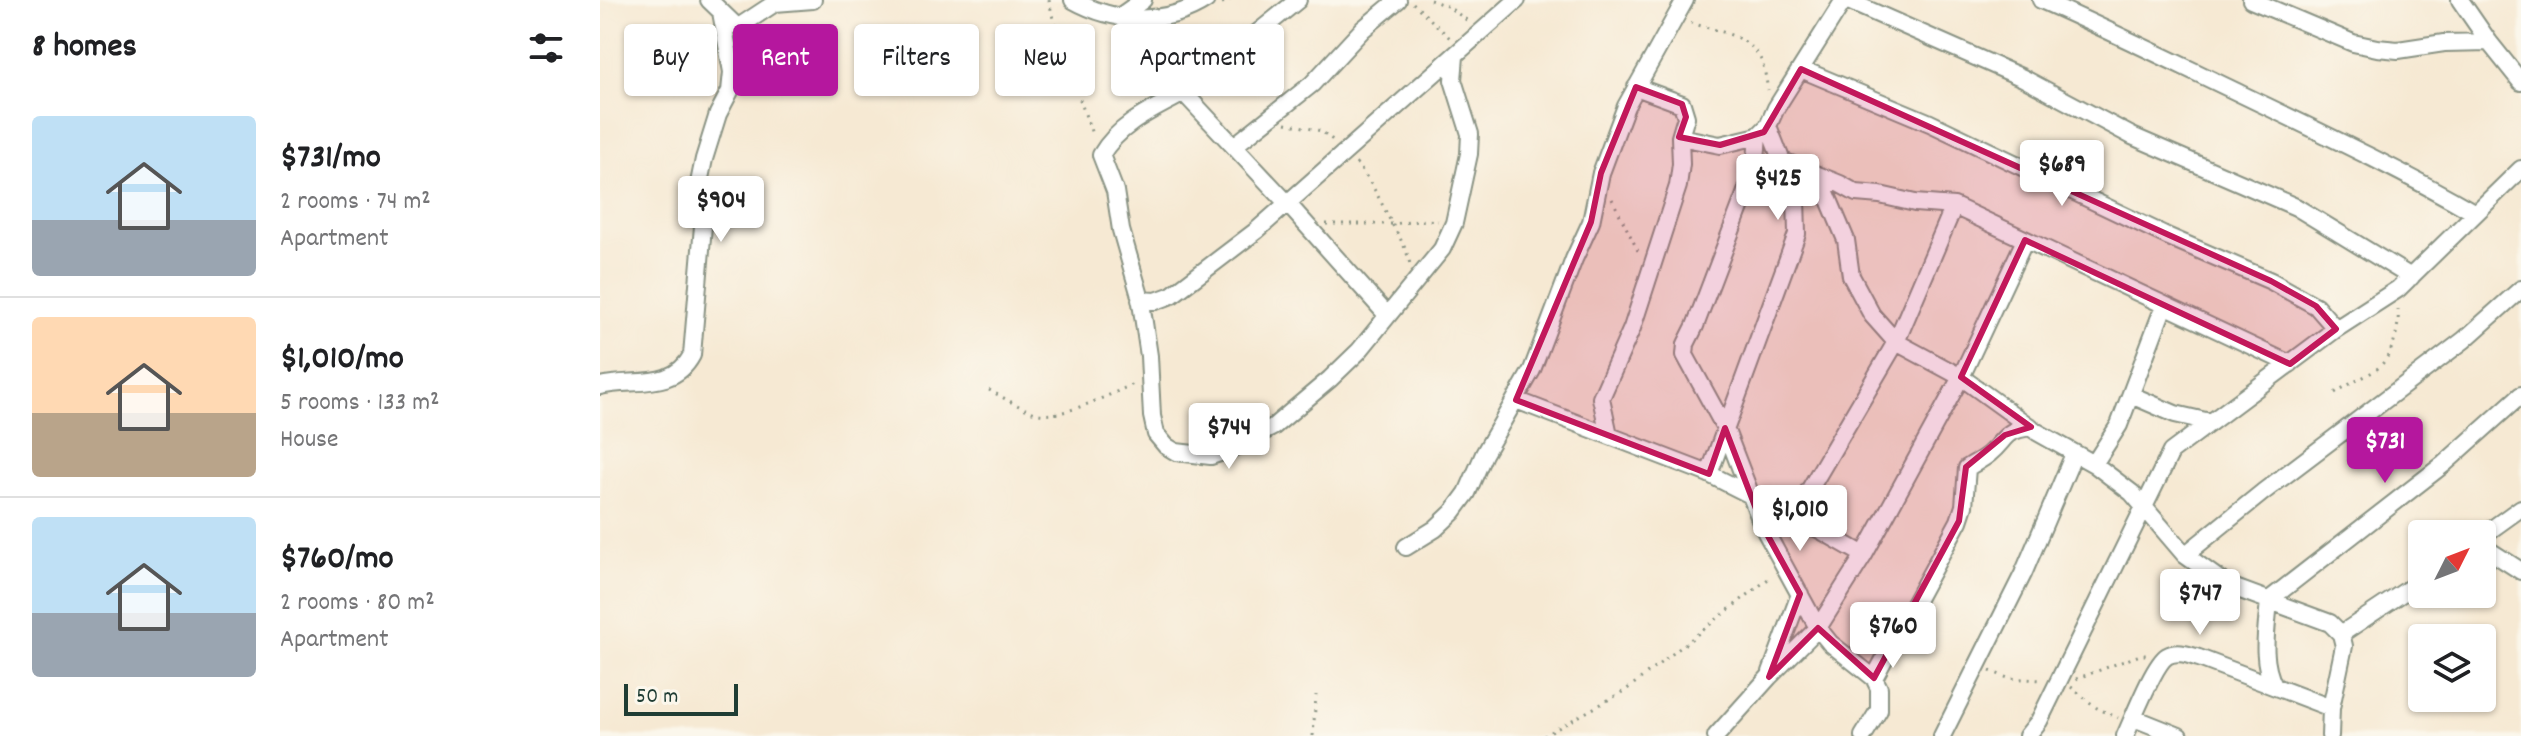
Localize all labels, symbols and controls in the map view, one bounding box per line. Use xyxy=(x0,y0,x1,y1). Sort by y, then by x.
text: 8 homes xyxy=(32,24,137,73)
chip: Buy xyxy=(624,24,717,96)
chip: Rent xyxy=(733,24,838,96)
chip: Filters xyxy=(854,24,979,96)
chip: New xyxy=(995,24,1095,96)
chip: Apartment xyxy=(1111,24,1284,96)
icon: filters xyxy=(524,26,568,70)
text: $731/mo xyxy=(280,135,381,184)
pin: $689 xyxy=(2015,140,2109,208)
text: $689 xyxy=(2038,147,2086,184)
icon: home xyxy=(96,148,192,244)
pin: $425 xyxy=(1731,154,1825,222)
text: $425 xyxy=(1754,161,1802,198)
pin: $904 xyxy=(674,176,768,244)
text: $904 xyxy=(696,183,746,220)
text: 2 rooms · 74 m² xyxy=(280,184,431,221)
text: Apartment xyxy=(280,221,389,258)
text: $1,010/mo xyxy=(280,336,404,385)
icon: home xyxy=(96,349,192,445)
text: 5 rooms · 133 m² xyxy=(280,385,440,422)
pin: $744 xyxy=(1182,403,1276,471)
text: $744 xyxy=(1207,410,1251,447)
pin: $731 xyxy=(2338,417,2432,485)
text: House xyxy=(280,422,338,459)
text: $731 xyxy=(2365,424,2405,461)
pin: $1,010 xyxy=(1735,485,1865,553)
text: $1,010 xyxy=(1771,492,1829,529)
north arrow xyxy=(2408,520,2496,608)
map controls xyxy=(2408,520,2496,712)
text: $760/mo xyxy=(280,536,394,585)
icon: home xyxy=(96,549,192,645)
pin: $747 xyxy=(2153,569,2247,637)
text: $747 xyxy=(2178,576,2222,613)
text: 2 rooms · 80 m² xyxy=(280,585,435,622)
pin: $760 xyxy=(1846,602,1940,670)
text: $760 xyxy=(1868,609,1918,646)
text: Apartment xyxy=(280,622,389,659)
button: layers xyxy=(2408,624,2496,712)
scale bar xyxy=(624,680,738,716)
text: 50 m xyxy=(636,682,678,713)

